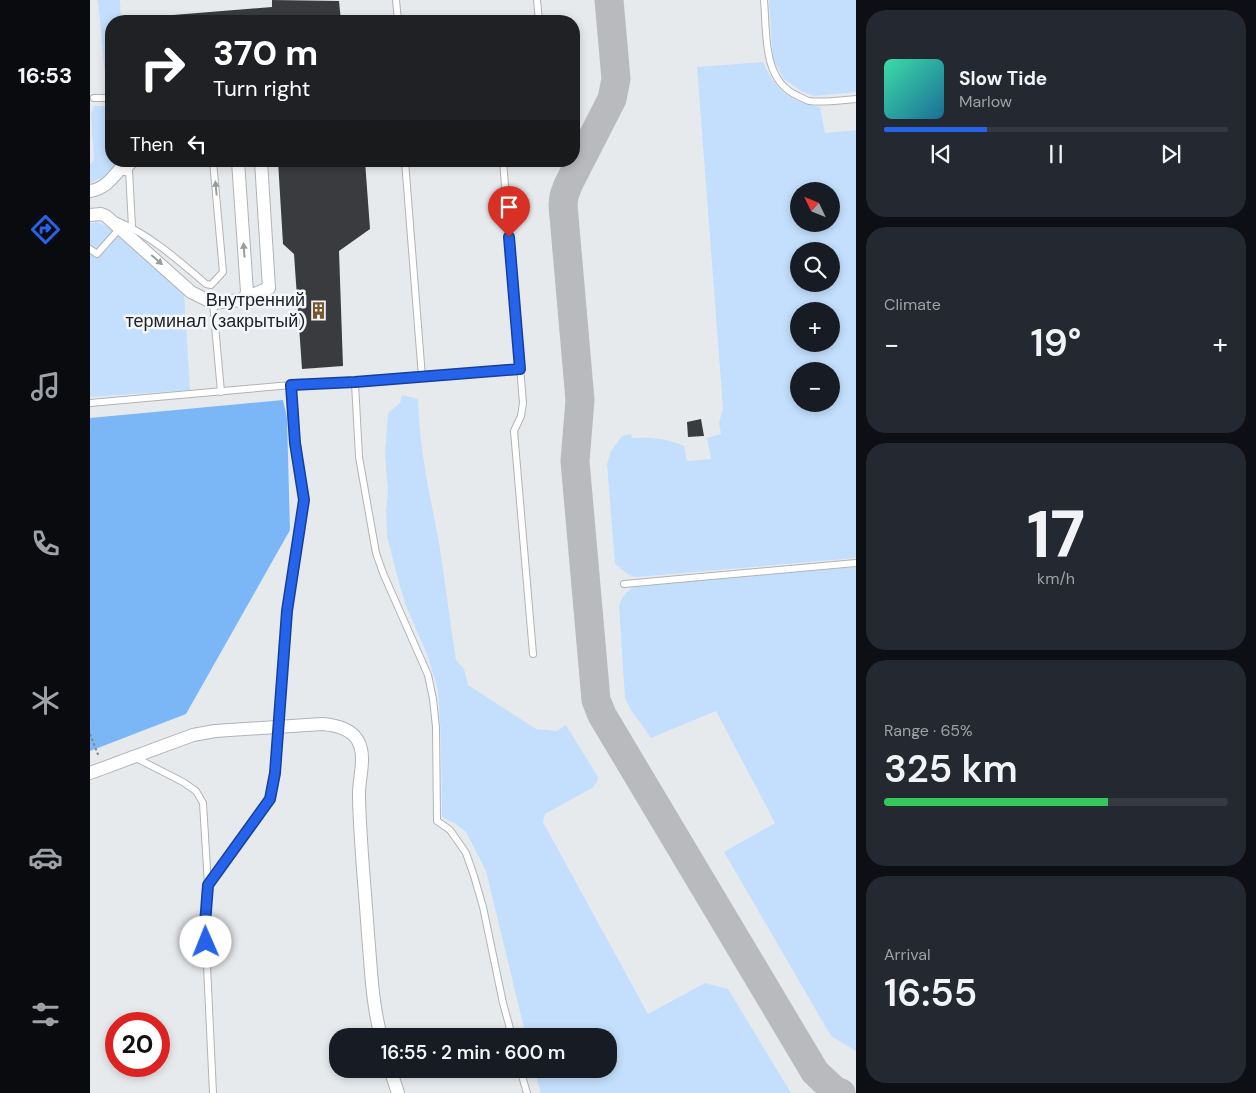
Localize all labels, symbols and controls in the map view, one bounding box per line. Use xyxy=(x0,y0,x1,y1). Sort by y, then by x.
text: 370 m xyxy=(213,30,318,76)
icon: right xyxy=(130,35,195,100)
text: 16:53 xyxy=(18,61,72,90)
text: Slow Tide xyxy=(959,66,1047,91)
text: Turn right xyxy=(213,74,310,103)
text: Marlow xyxy=(959,91,1012,112)
icon: left xyxy=(183,130,211,158)
text: Then xyxy=(130,132,173,157)
icon: previous xyxy=(927,140,955,168)
icon: pause xyxy=(1042,140,1070,168)
icon: next xyxy=(1157,140,1185,168)
one-way arrow xyxy=(211,180,219,196)
north arrow xyxy=(790,182,840,232)
map controls xyxy=(790,182,840,412)
pin xyxy=(488,186,530,237)
icon: arrive xyxy=(495,193,523,221)
icon: directions xyxy=(28,212,63,247)
one-way arrow xyxy=(240,241,248,257)
button: search xyxy=(790,242,840,292)
one-way arrow xyxy=(151,254,163,266)
place label: Внутренний терминал (закрытый) xyxy=(126,288,305,333)
text: Climate xyxy=(884,294,941,315)
building icon: Внутренний терминал (закрытый) xyxy=(309,300,329,320)
button: + xyxy=(790,302,840,352)
text: 19° xyxy=(1031,318,1081,368)
text: − xyxy=(884,326,899,363)
text: + xyxy=(1213,326,1228,363)
button: − xyxy=(790,362,840,412)
icon: music xyxy=(28,369,63,404)
text: 17 xyxy=(1027,493,1085,577)
icon: phone xyxy=(28,526,63,561)
text: km/h xyxy=(1037,568,1075,589)
icon: climate xyxy=(28,683,63,718)
text: Range · 65% xyxy=(884,720,973,741)
text: 325 km xyxy=(884,744,1018,794)
icon: car xyxy=(28,840,63,875)
position arrow xyxy=(179,915,231,967)
text: Arrival xyxy=(884,944,931,965)
text: 16:55 xyxy=(884,968,977,1018)
icon: filters xyxy=(28,997,63,1032)
speed limit sign: 20 xyxy=(105,1012,170,1077)
text: 16:55 · 2 min · 600 m xyxy=(381,1040,565,1065)

